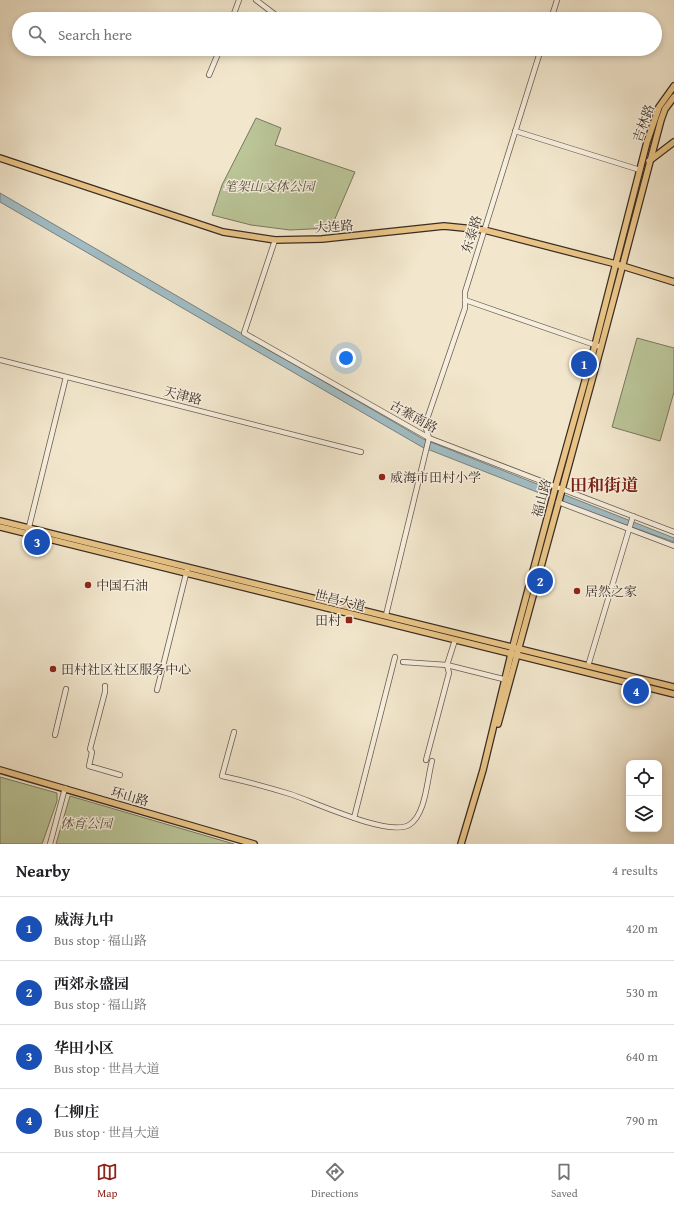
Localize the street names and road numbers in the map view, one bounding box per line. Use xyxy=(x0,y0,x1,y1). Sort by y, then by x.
street label: 吉林路 xyxy=(628,102,659,145)
street label: 东泰路 xyxy=(457,213,486,256)
street label: 大连路 xyxy=(314,216,354,237)
street label: 天津路 xyxy=(162,382,204,409)
street label: 古寨南路 xyxy=(386,396,441,437)
street label: 福山路 xyxy=(527,477,556,519)
street label: 世昌大道 xyxy=(312,585,367,616)
street label: 环山路 xyxy=(108,782,151,811)

